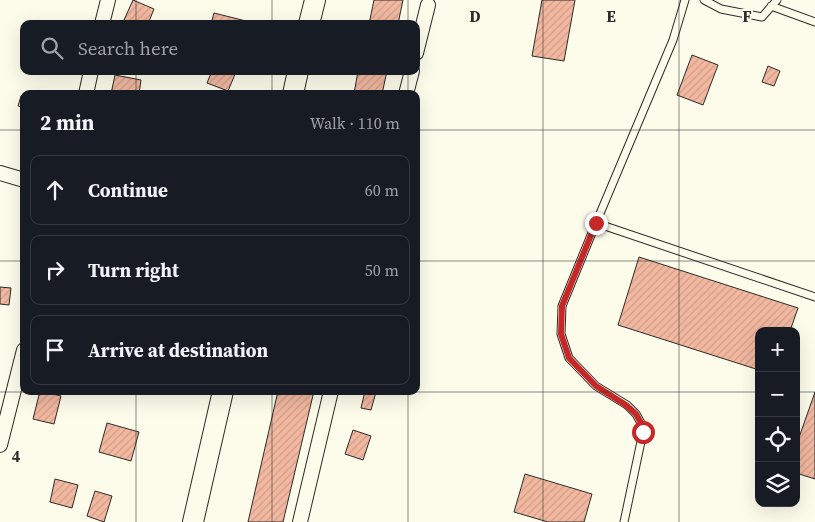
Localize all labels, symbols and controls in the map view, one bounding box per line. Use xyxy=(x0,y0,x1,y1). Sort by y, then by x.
text: D xyxy=(469,5,481,27)
text: E xyxy=(606,5,616,27)
text: F xyxy=(742,5,752,27)
search box xyxy=(20,20,420,75)
icon: search xyxy=(38,34,66,62)
text: Search here xyxy=(78,35,178,61)
text: 2 min xyxy=(40,108,95,137)
text: Walk · 110 m xyxy=(310,112,400,134)
icon: ahead xyxy=(41,176,69,204)
text: Continue xyxy=(88,177,168,203)
text: 60 m xyxy=(365,179,399,201)
route end xyxy=(585,212,608,235)
icon: right xyxy=(41,256,69,284)
text: Turn right xyxy=(88,257,179,283)
text: 50 m xyxy=(365,259,399,281)
map controls xyxy=(755,327,800,507)
button: + xyxy=(755,327,800,372)
icon: arrive xyxy=(41,336,69,364)
text: Arrive at destination xyxy=(88,337,268,363)
button: − xyxy=(755,372,800,417)
button: locate xyxy=(755,417,800,462)
route start xyxy=(632,421,655,444)
text: 4 xyxy=(12,445,21,467)
button: layers xyxy=(755,462,800,507)

